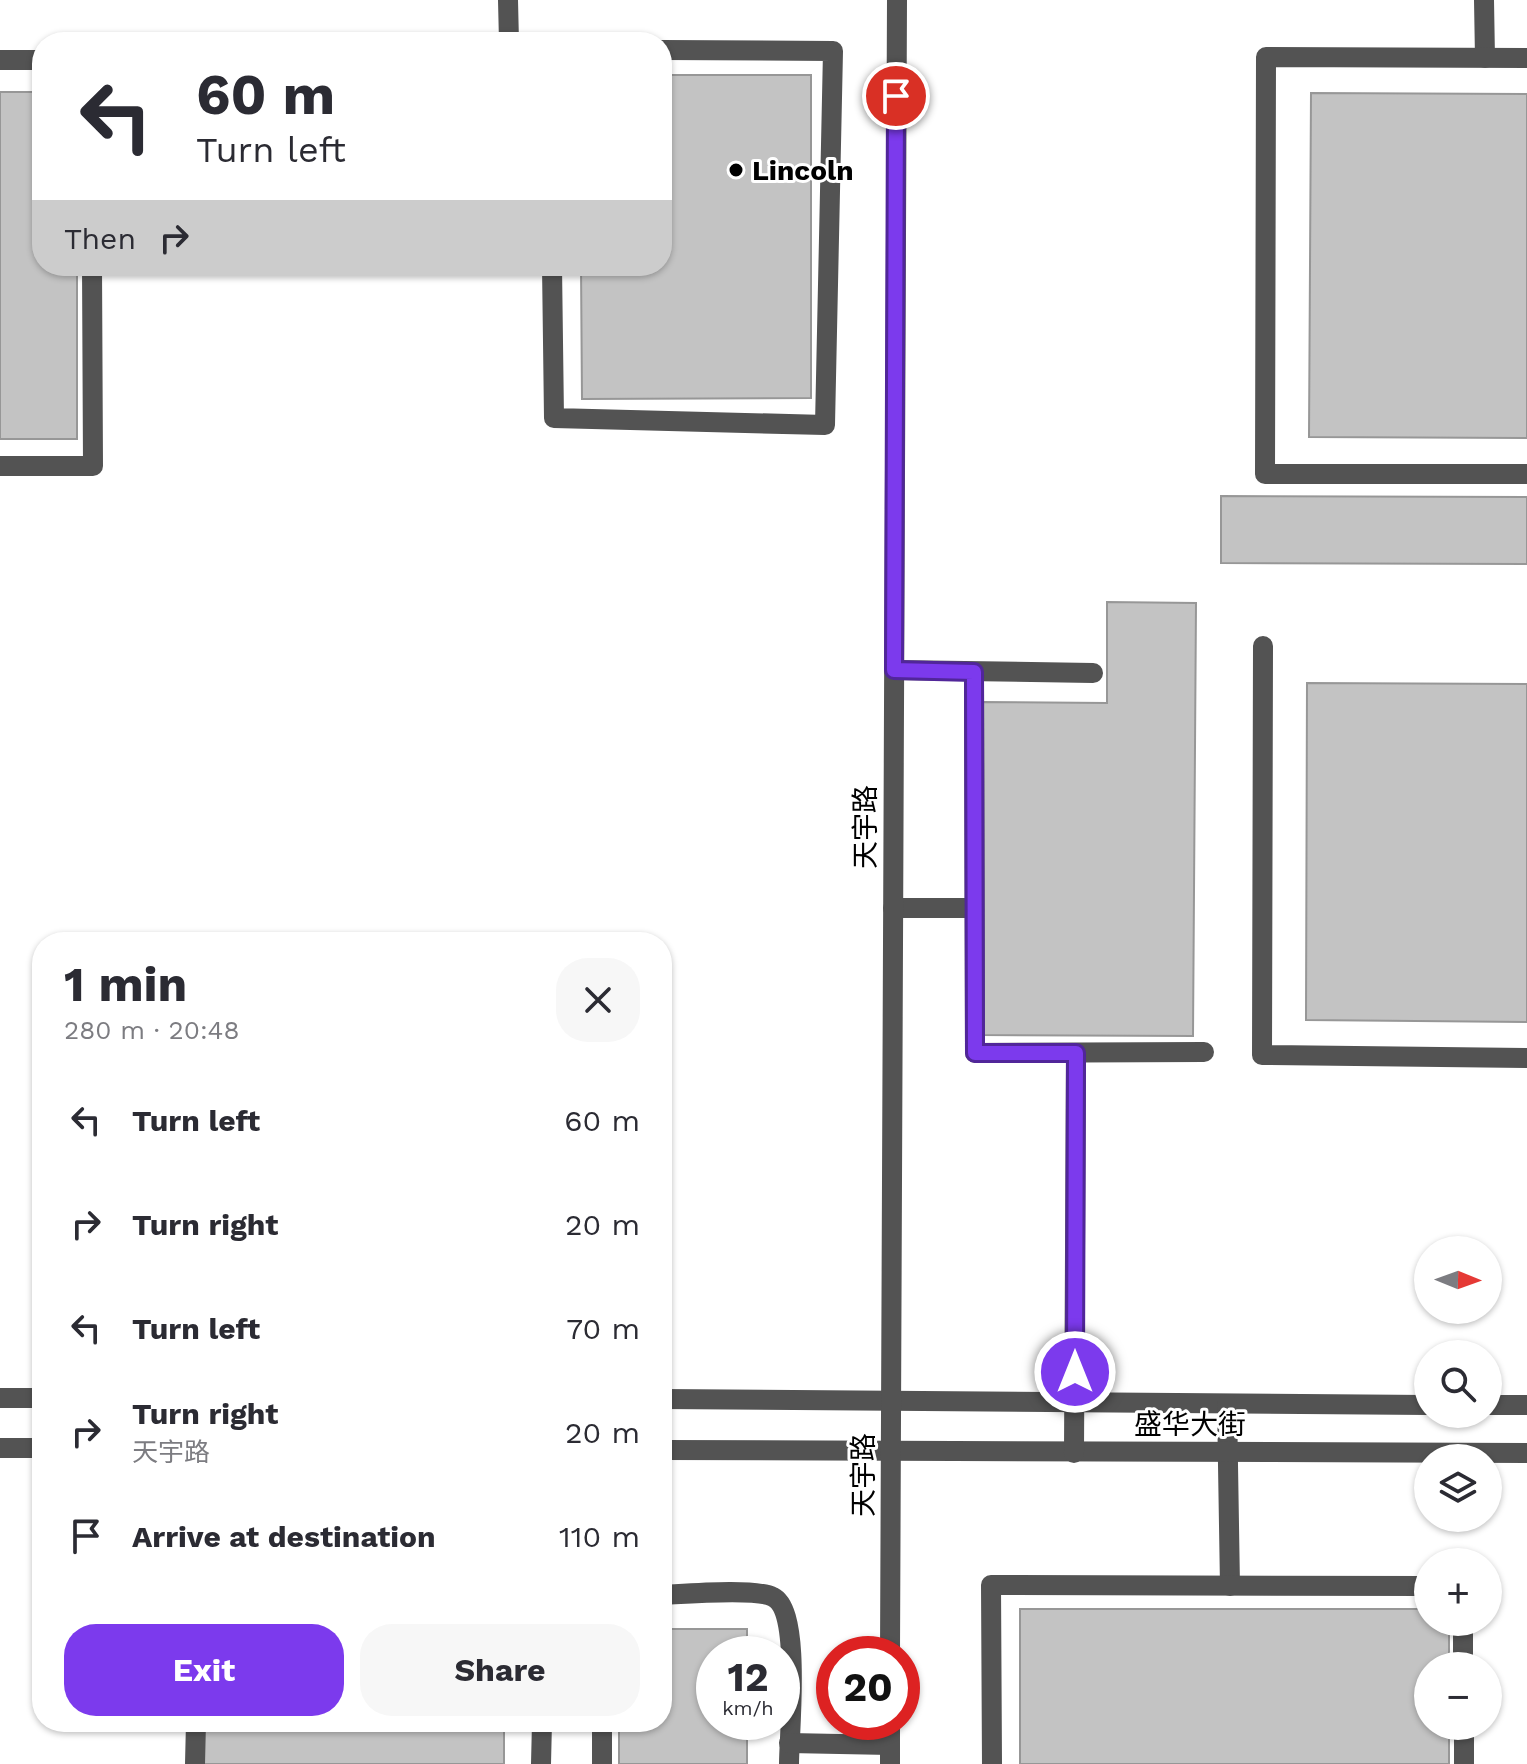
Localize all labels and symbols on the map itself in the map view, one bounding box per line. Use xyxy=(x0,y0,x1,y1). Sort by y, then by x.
pin xyxy=(862,62,930,130)
place label: Lincoln xyxy=(752,154,854,187)
marker: Lincoln xyxy=(727,161,745,179)
street label: 天宇路 xyxy=(849,785,882,869)
north arrow xyxy=(1414,1236,1502,1324)
position arrow xyxy=(1033,1330,1117,1414)
street label: 盛华大街 xyxy=(1134,1408,1246,1441)
street label: 天宇路 xyxy=(847,1433,880,1517)
speed limit sign: 20 xyxy=(816,1636,920,1740)

